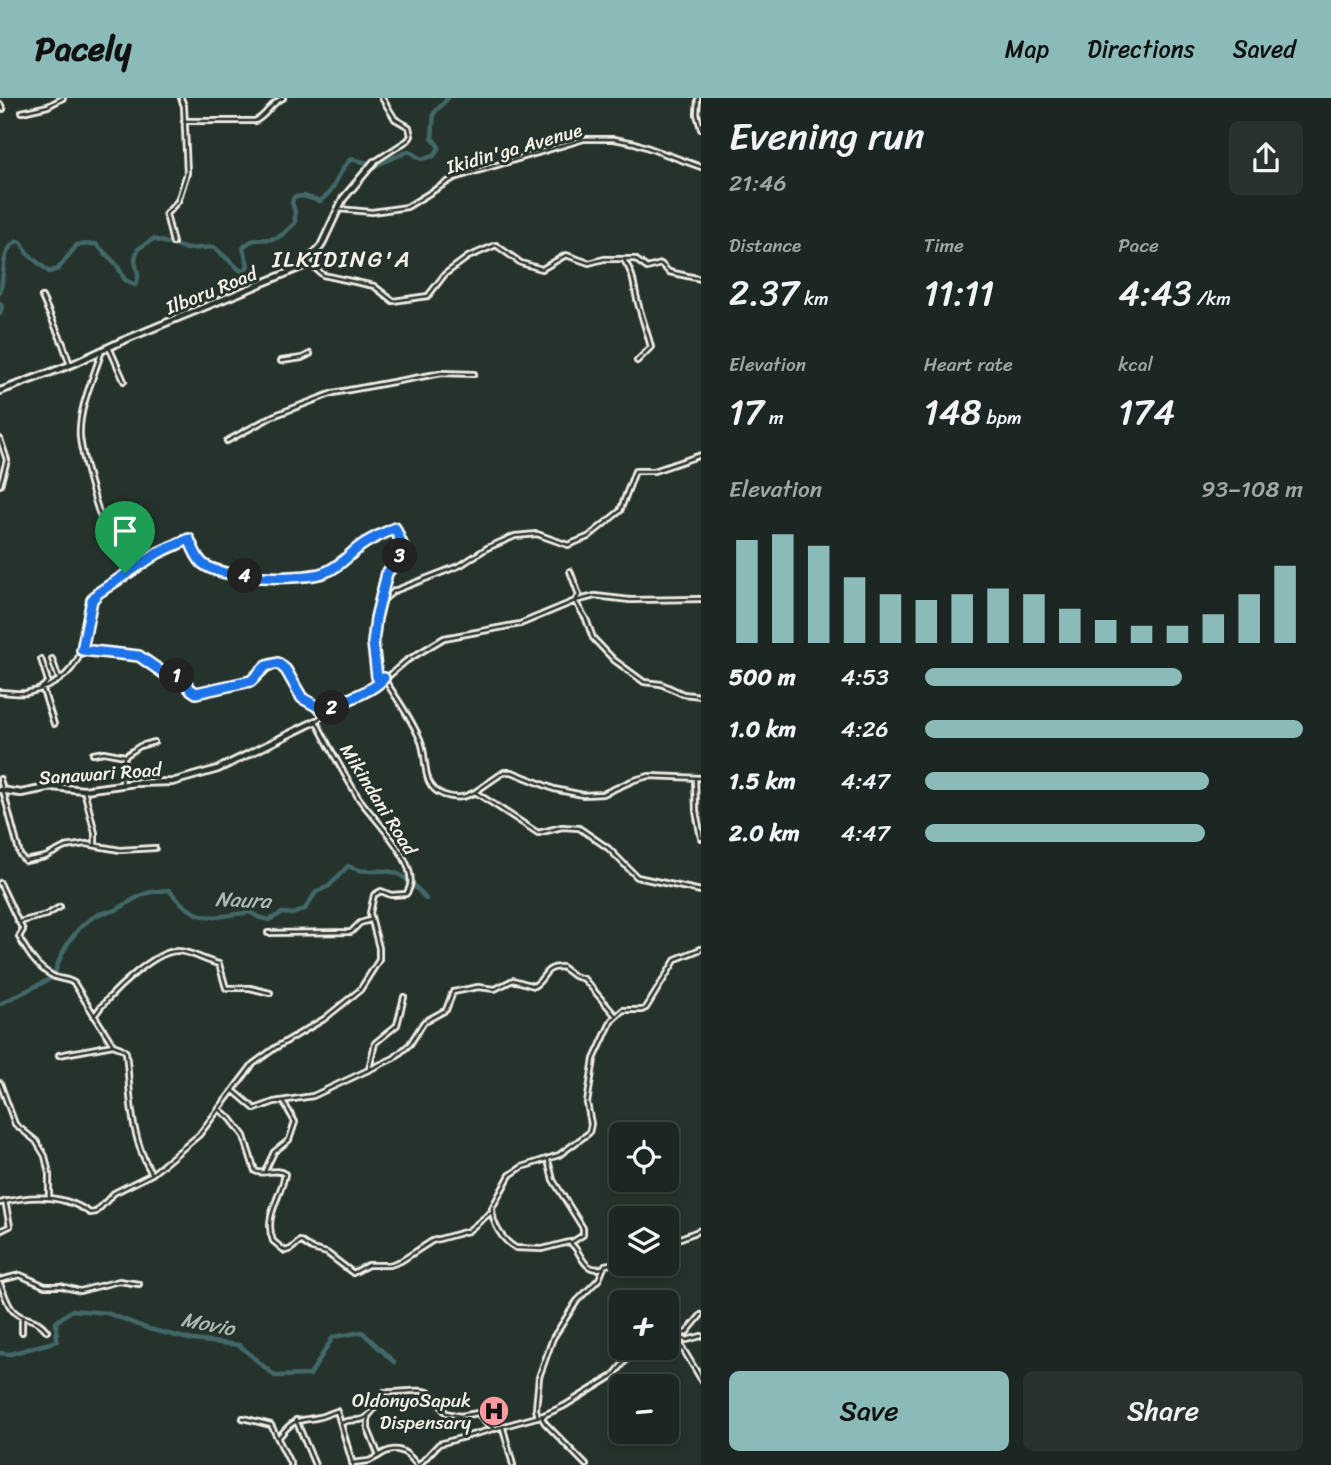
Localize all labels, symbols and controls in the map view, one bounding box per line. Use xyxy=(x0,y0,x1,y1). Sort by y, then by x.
text: Pacely xyxy=(35,20,131,78)
text: Map xyxy=(1005,28,1049,70)
text: Directions xyxy=(1087,28,1195,70)
text: Saved xyxy=(1233,28,1296,70)
text: Evening run xyxy=(729,103,925,170)
street label: Ikidin'ga Avenue xyxy=(441,113,586,184)
button: share xyxy=(1229,121,1303,195)
text: 21:46 xyxy=(729,163,787,204)
text: Distance xyxy=(729,229,801,262)
text: Time xyxy=(924,229,964,262)
text: Pace xyxy=(1118,229,1159,262)
district label: ILKIDING'A xyxy=(271,239,412,280)
street label: Ilboru Road xyxy=(160,256,264,324)
text: 2.37 xyxy=(729,262,799,324)
text: 11:11 xyxy=(924,262,994,324)
text: 4:43 xyxy=(1118,262,1192,324)
text: km xyxy=(799,282,829,315)
text: /km xyxy=(1192,282,1231,315)
text: Elevation xyxy=(729,348,806,381)
text: Heart rate xyxy=(924,348,1013,381)
text: kcal xyxy=(1118,348,1153,381)
text: 17 xyxy=(729,381,764,443)
text: 148 xyxy=(924,381,982,443)
text: 174 xyxy=(1118,381,1175,443)
text: m xyxy=(764,401,784,434)
text: bpm xyxy=(982,401,1022,434)
text: Elevation xyxy=(729,469,822,510)
text: 93–108 m xyxy=(1201,469,1303,510)
pin xyxy=(95,501,155,573)
icon: arrive xyxy=(106,512,144,550)
pin: 3 xyxy=(382,538,418,574)
text: 3 xyxy=(394,539,405,572)
pin: 4 xyxy=(228,559,262,594)
text: 4 xyxy=(239,559,250,592)
text: 500 m xyxy=(729,657,796,698)
text: 4:53 xyxy=(841,657,889,698)
pin: 1 xyxy=(160,658,194,694)
text: 1 xyxy=(172,659,181,692)
pin: 2 xyxy=(314,690,350,726)
text: 2 xyxy=(326,691,337,724)
text: 1.0 km xyxy=(729,709,796,750)
text: 4:26 xyxy=(841,709,889,750)
street label: Mikindani Road xyxy=(331,737,427,863)
street label: Sanawari Road xyxy=(38,753,164,794)
text: 1.5 km xyxy=(729,761,796,802)
text: 4:47 xyxy=(841,761,890,802)
text: 2.0 km xyxy=(729,813,800,854)
text: 4:47 xyxy=(841,813,890,854)
water label: Naura xyxy=(215,880,274,920)
map controls xyxy=(609,1122,679,1444)
button: locate xyxy=(609,1122,679,1192)
button: layers xyxy=(609,1206,679,1276)
button: + xyxy=(609,1290,679,1360)
water label: Movio xyxy=(178,1300,240,1348)
button: Save xyxy=(729,1371,1009,1451)
button: Share xyxy=(1023,1371,1303,1451)
button: − xyxy=(609,1374,679,1444)
place label: OldonyoSapuk Dispensary xyxy=(352,1384,471,1439)
hospital icon: OldonyoSapuk Dispensary xyxy=(477,1394,511,1428)

